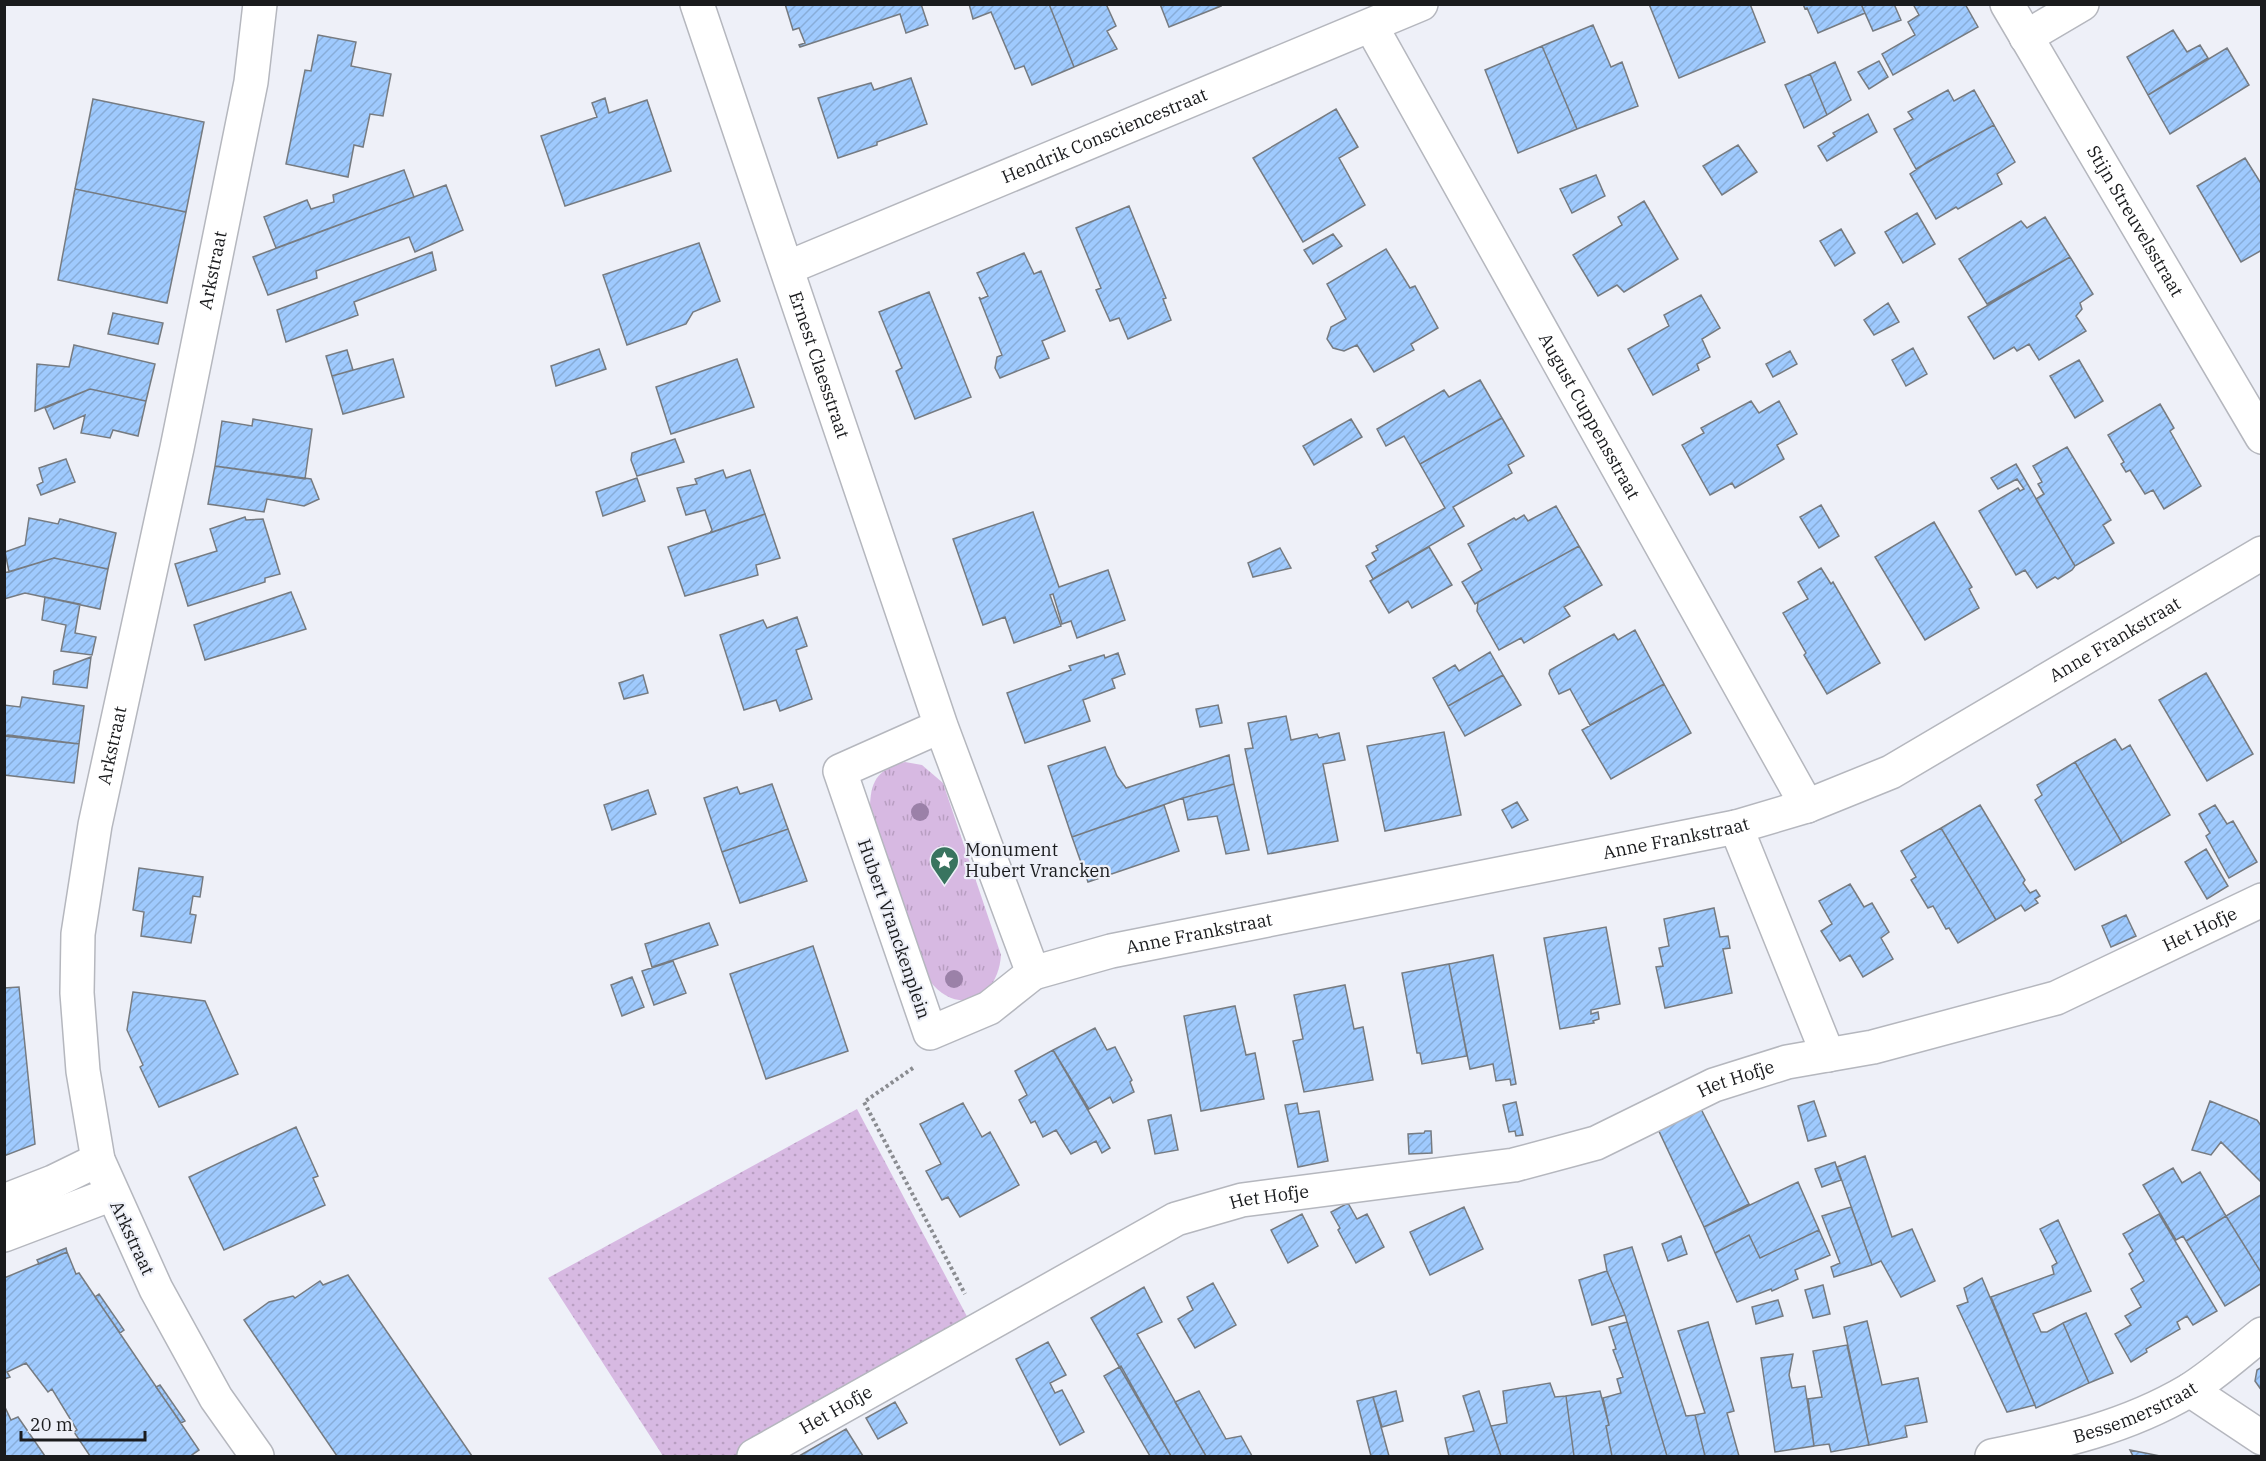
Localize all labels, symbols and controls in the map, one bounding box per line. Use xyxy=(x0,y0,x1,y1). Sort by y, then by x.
street label: Hendrik Consciencestraat xyxy=(998,82,1211,188)
street label: Stijn Streuvelsstraat xyxy=(2082,141,2189,301)
street label: Arkstraat xyxy=(193,229,232,311)
street label: Ernest Claesstraat xyxy=(784,288,855,441)
street label: August Cuppensstraat xyxy=(1534,329,1645,503)
street label: Anne Frankstraat xyxy=(2045,592,2185,687)
street label: Arkstraat xyxy=(92,704,131,787)
street label: Anne Frankstraat xyxy=(1601,812,1752,864)
street label: Hubert Vranckenplein xyxy=(853,836,936,1022)
place label: Monument Hubert Vrancken xyxy=(965,838,1111,882)
place icon: Monument Hubert Vrancken xyxy=(928,844,960,886)
street label: Het Hofje xyxy=(2159,902,2241,957)
street label: Anne Frankstraat xyxy=(1124,907,1274,959)
street label: Het Hofje xyxy=(1693,1055,1777,1102)
street label: Het Hofje xyxy=(1227,1180,1310,1214)
street label: Arkstraat xyxy=(105,1197,160,1279)
street label: Bessemerstraat xyxy=(2070,1376,2201,1448)
street label: Het Hofje xyxy=(795,1380,876,1439)
scale bar xyxy=(21,1404,146,1442)
text: 20 m xyxy=(30,1413,73,1436)

